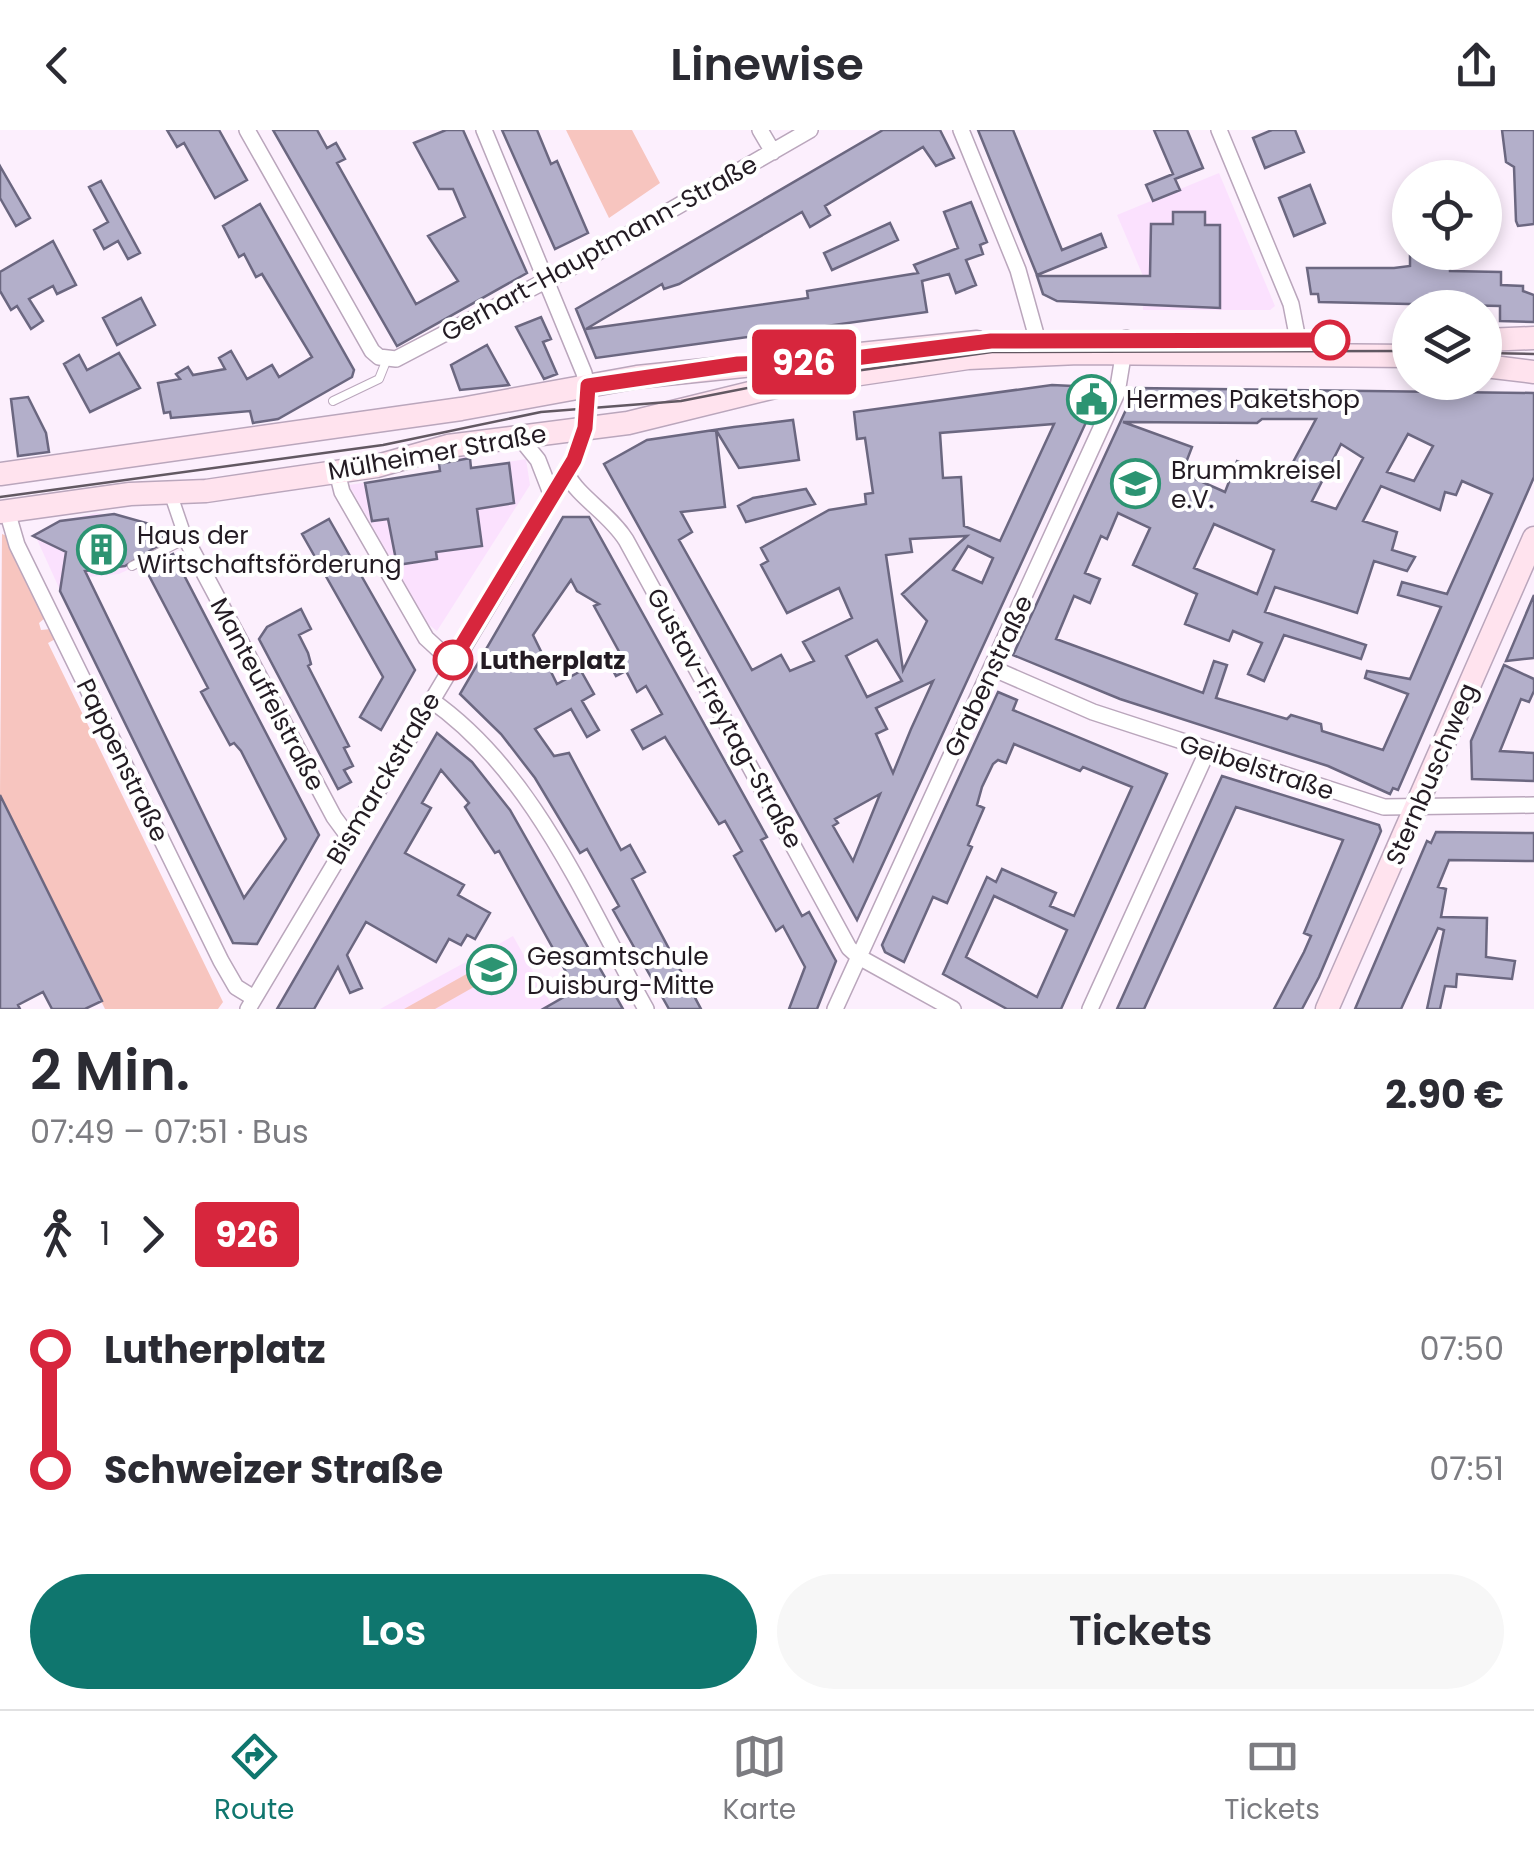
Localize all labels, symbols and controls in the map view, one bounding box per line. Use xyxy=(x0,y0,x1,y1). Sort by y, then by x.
text: Linewise xyxy=(670,33,864,96)
icon: back xyxy=(30,38,85,93)
icon: share xyxy=(1449,38,1504,93)
street label: Gerhart-Hauptmann-Straße xyxy=(435,147,764,350)
map controls xyxy=(1392,160,1502,400)
button: locate xyxy=(1392,160,1502,270)
button: layers xyxy=(1392,290,1502,400)
unlabelled marker xyxy=(1311,321,1349,359)
line badge: 926 xyxy=(746,330,862,394)
text: 926 xyxy=(772,338,836,387)
public building icon: Hermes Paketshop xyxy=(1065,373,1117,425)
place label: Hermes Paketshop xyxy=(1126,382,1360,417)
street label: Mülheimer Straße xyxy=(325,416,549,489)
place label: Brummkreisel e.V. xyxy=(1171,453,1342,517)
school or university icon: Brummkreisel e.V. xyxy=(1110,458,1162,510)
place label: Haus der Wirtschaftsförderung xyxy=(137,518,402,582)
building icon: Haus der Wirtschaftsförderung xyxy=(76,523,128,575)
street label: Gustav-Freytag-Straße xyxy=(638,582,811,855)
street label: Grabenstraße xyxy=(936,590,1041,763)
street label: Manteuffelstraße xyxy=(202,592,333,797)
marker: Lutherplatz xyxy=(434,641,472,679)
place label: Lutherplatz xyxy=(480,643,626,678)
street label: Pappenstraße xyxy=(68,673,177,848)
street label: Sternbuschweg xyxy=(1377,678,1486,871)
street label: Bismarckstraße xyxy=(318,685,449,871)
street label: Geibelstraße xyxy=(1175,726,1339,809)
place label: Gesamtschule Duisburg-Mitte xyxy=(527,939,714,1003)
school or university icon: Gesamtschule Duisburg-Mitte xyxy=(466,944,518,996)
text: 2 Min. xyxy=(30,1032,190,1109)
text: 2.90 € xyxy=(1385,1068,1504,1121)
text: 07:49 – 07:51 · Bus xyxy=(30,1109,309,1154)
icon: walk xyxy=(30,1207,85,1262)
icon: forward xyxy=(125,1207,180,1262)
text: 926 xyxy=(215,1210,279,1259)
text: 1 xyxy=(100,1211,110,1256)
text: Lutherplatz xyxy=(104,1323,326,1376)
text: 07:50 xyxy=(1419,1326,1504,1371)
text: Schweizer Straße xyxy=(104,1443,443,1496)
text: 07:51 xyxy=(1429,1446,1504,1491)
button: Los xyxy=(30,1574,757,1689)
button: Tickets xyxy=(777,1574,1504,1689)
tab: Route xyxy=(214,1729,294,1831)
tab: Karte xyxy=(723,1729,796,1831)
tab: Tickets xyxy=(1224,1729,1320,1831)

